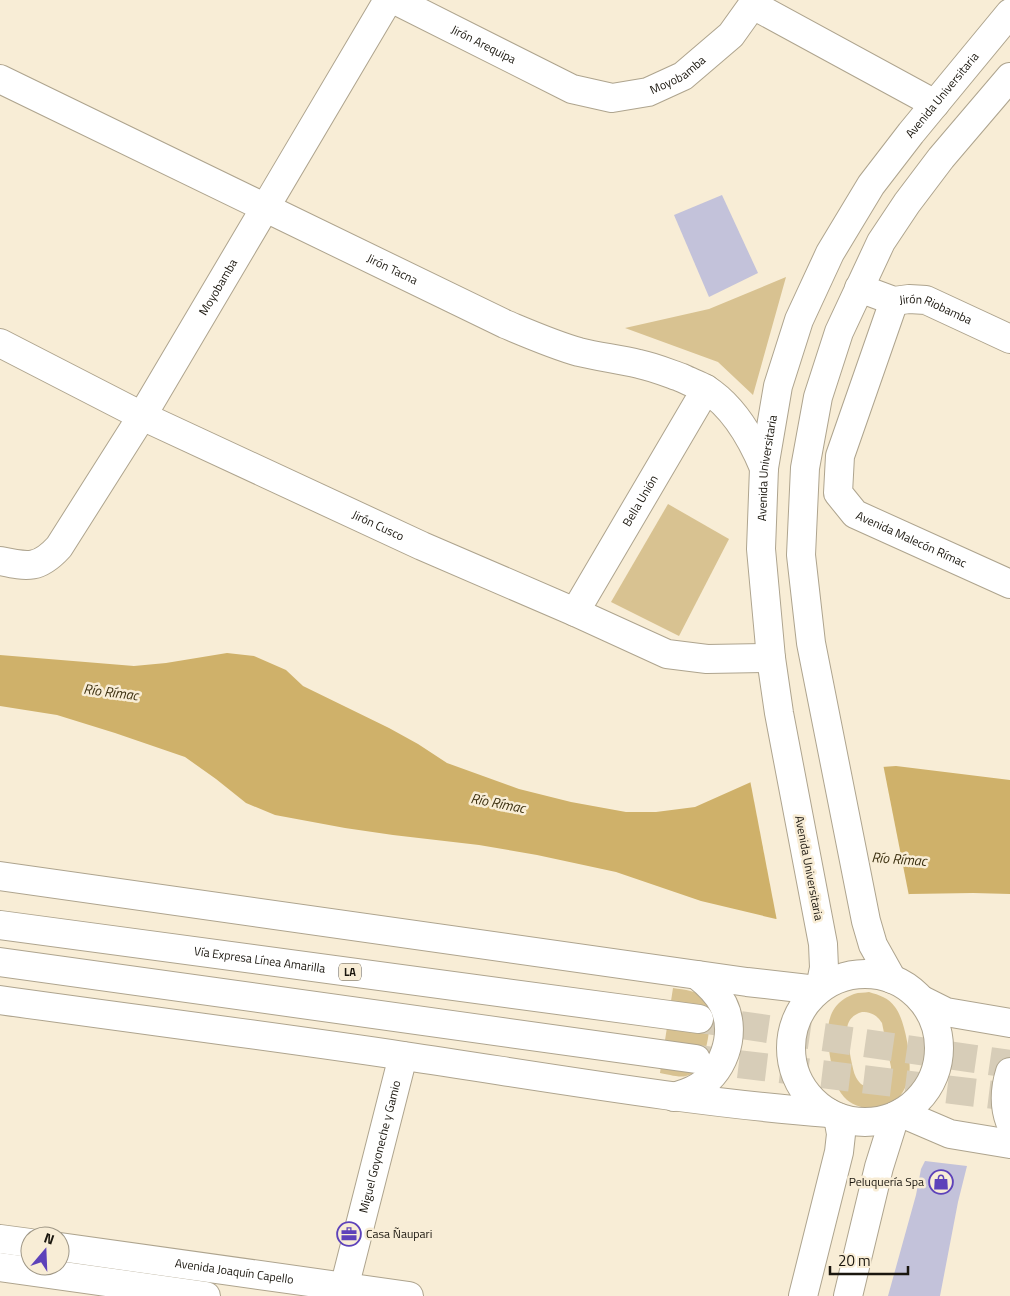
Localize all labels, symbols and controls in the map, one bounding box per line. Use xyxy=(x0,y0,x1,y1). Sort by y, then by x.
street label: Jirón Arequipa xyxy=(448,20,519,68)
street label: Avenida Universitaria xyxy=(900,48,983,142)
street label: Moyobamba xyxy=(646,51,710,99)
street label: Jirón Tacna xyxy=(364,248,421,289)
street label: Moyobamba xyxy=(194,255,242,319)
street label: Jirón Riobamba xyxy=(898,289,975,329)
street label: Avenida Universitaria xyxy=(752,413,782,521)
street label: Bella Unión xyxy=(617,471,663,530)
street label: Jirón Cusco xyxy=(349,505,407,545)
street label: Avenida Malecón Rímac xyxy=(853,506,970,572)
water label: Río Rímac xyxy=(82,678,141,705)
water label: Río Rímac xyxy=(469,787,528,818)
street label: Avenida Universitaria xyxy=(790,814,829,922)
water label: Río Rímac xyxy=(871,846,929,871)
street label: Vía Expresa Línea Amarilla xyxy=(193,941,327,978)
road number: LA xyxy=(339,964,361,980)
street label: Miguel Goyoneche y Gamio xyxy=(353,1078,405,1215)
shop icon: Peluquería Spa xyxy=(928,1169,954,1195)
place label: Peluquería Spa xyxy=(849,1172,924,1191)
office icon: Casa Ñaupari xyxy=(336,1221,362,1247)
place label: Casa Ñaupari xyxy=(366,1224,432,1243)
north arrow xyxy=(20,1226,70,1276)
text: N xyxy=(41,1227,57,1250)
scale bar xyxy=(830,1244,908,1276)
text: 20 m xyxy=(838,1249,871,1272)
street label: Avenida Joaquín Capello xyxy=(174,1253,295,1289)

